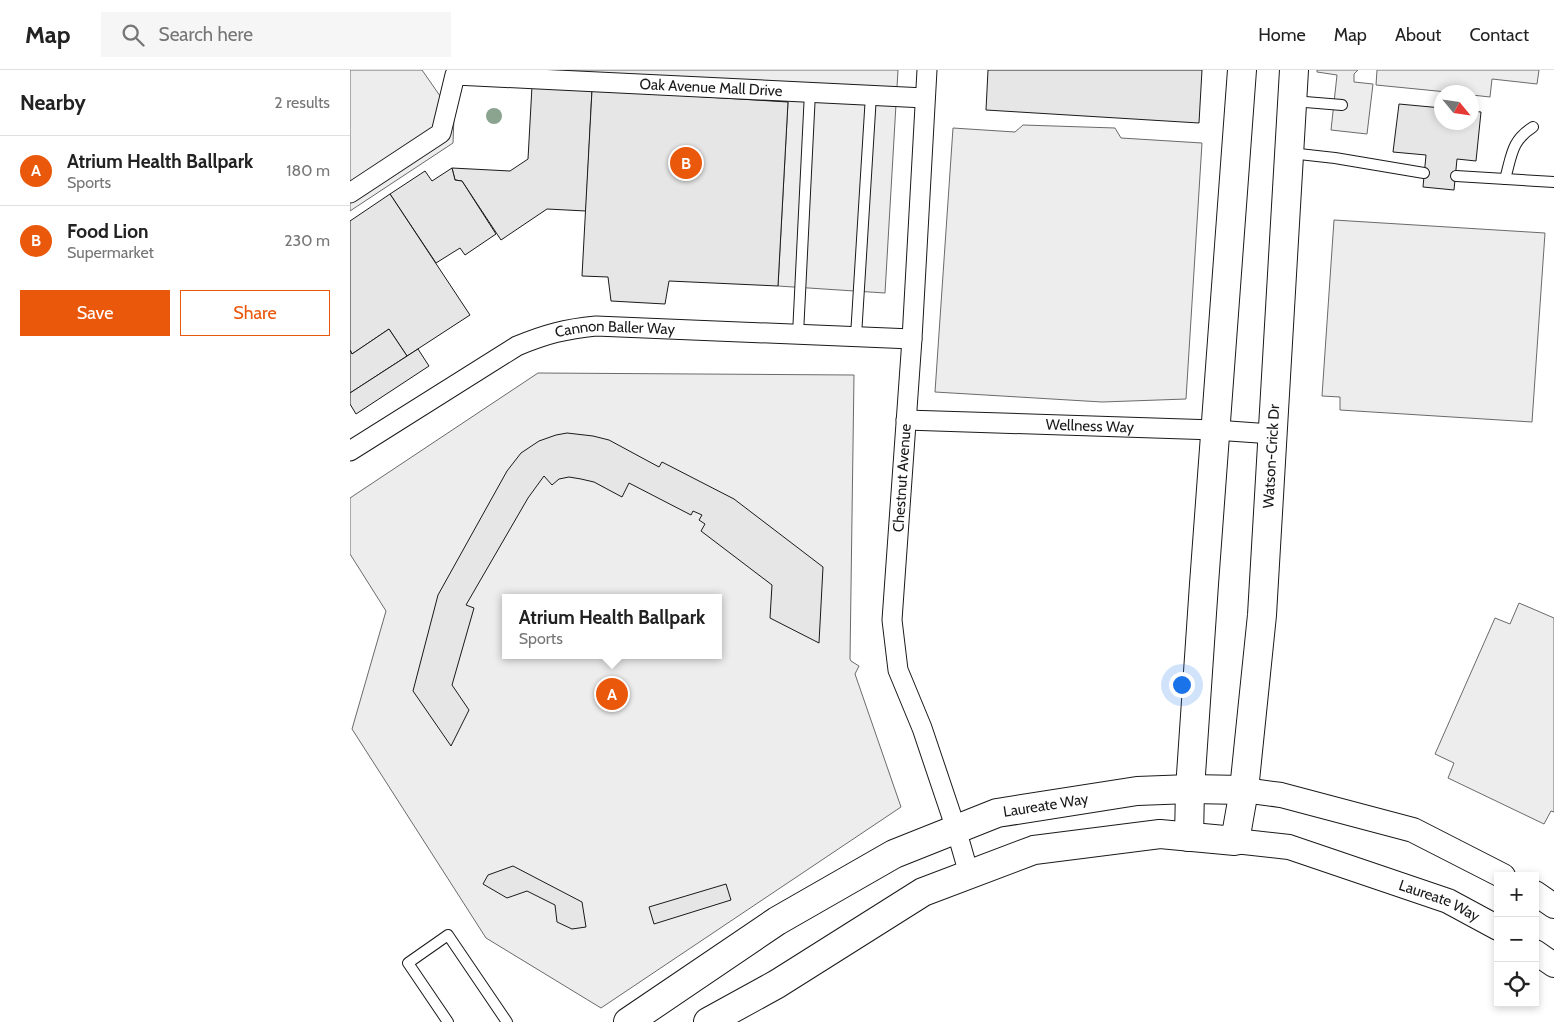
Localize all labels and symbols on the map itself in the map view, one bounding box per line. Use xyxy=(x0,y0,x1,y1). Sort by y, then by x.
street label: Oak Avenue Mall Drive xyxy=(639,75,783,100)
north arrow xyxy=(1434,85,1479,130)
pin: B xyxy=(670,144,702,182)
street label: Cannon Baller Way xyxy=(553,317,676,341)
street label: Watson-Crick Dr xyxy=(1259,403,1283,509)
street label: Wellness Way xyxy=(1045,416,1135,436)
street label: Chestnut Avenue xyxy=(889,423,915,533)
your location xyxy=(1169,672,1195,698)
pin: A xyxy=(596,675,628,713)
street label: Laureate Way xyxy=(1002,790,1090,821)
street label: Laureate Way xyxy=(1397,876,1483,926)

